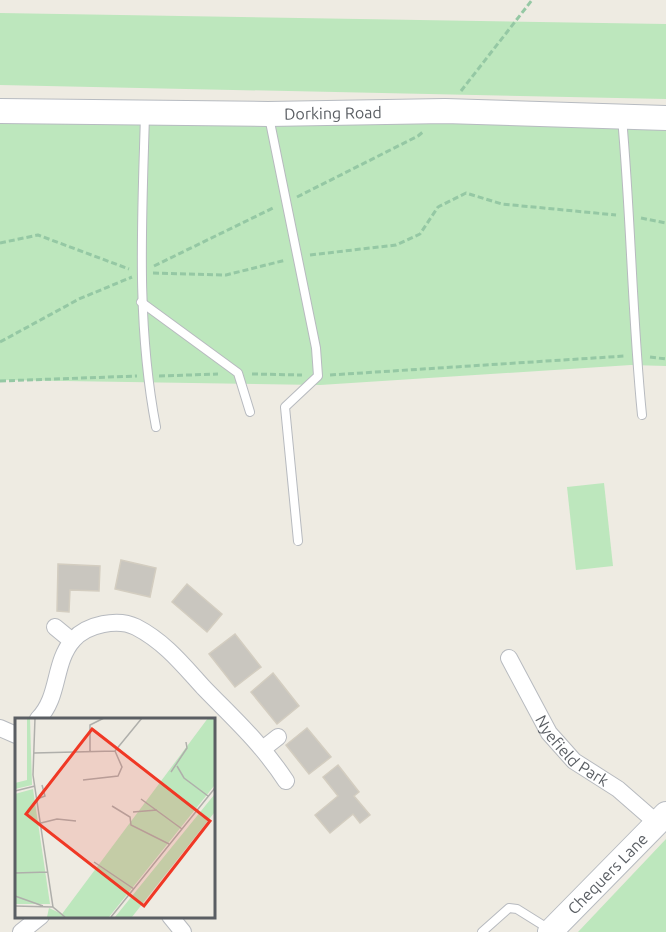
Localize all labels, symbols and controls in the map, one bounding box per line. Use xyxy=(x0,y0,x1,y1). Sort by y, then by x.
street label: Dorking Road xyxy=(284,103,382,123)
street label: Nyefield Park xyxy=(532,712,612,790)
inset map xyxy=(15,718,214,917)
street label: Chequers Lane xyxy=(564,829,651,918)

